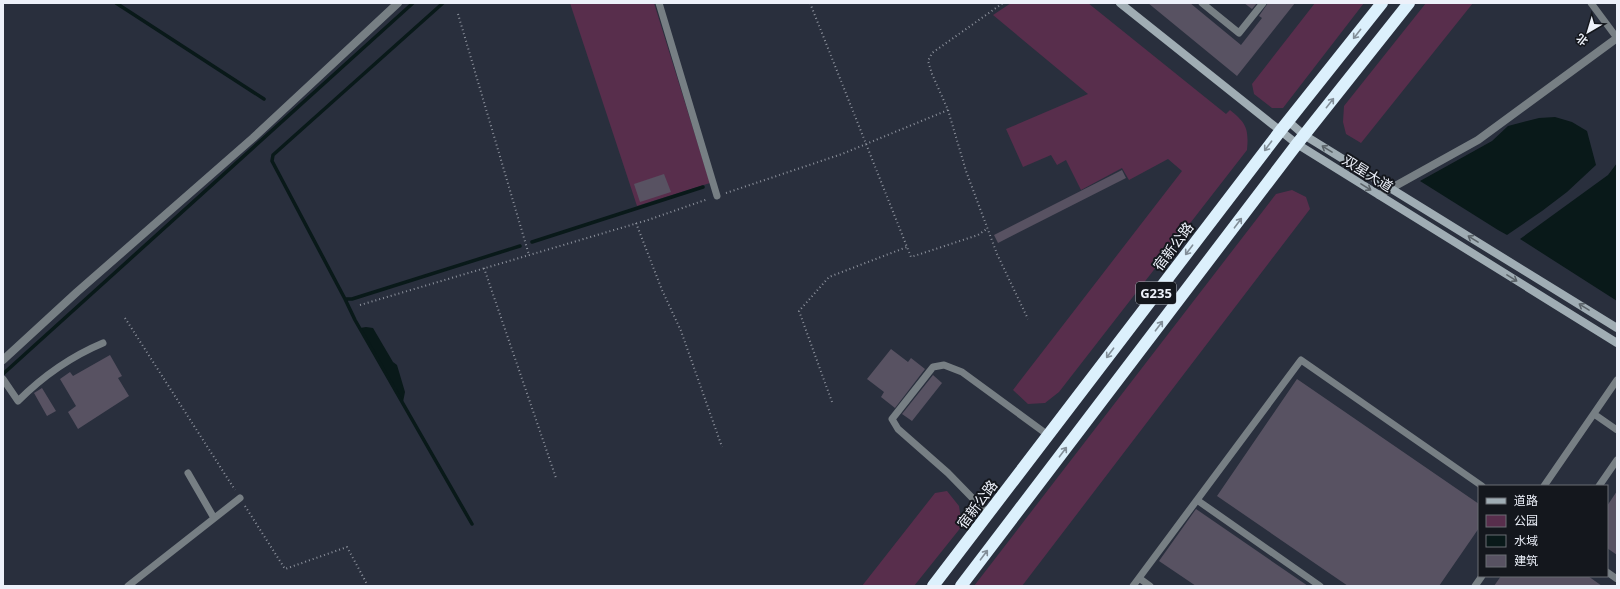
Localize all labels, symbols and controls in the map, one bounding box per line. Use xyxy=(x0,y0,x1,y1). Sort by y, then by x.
north arrow xyxy=(1568,12,1608,52)
one-way arrow xyxy=(1353,28,1362,39)
text: 北 xyxy=(1573,31,1590,50)
one-way arrow xyxy=(1326,97,1335,108)
one-way arrow xyxy=(1264,141,1272,152)
one-way arrow xyxy=(1322,145,1333,153)
street label: 双星大道 xyxy=(1339,150,1397,196)
one-way arrow xyxy=(1360,183,1371,191)
one-way arrow xyxy=(1233,217,1242,228)
street label: 宿新公路 xyxy=(1149,218,1197,274)
one-way arrow xyxy=(1467,235,1479,243)
one-way arrow xyxy=(1185,244,1193,255)
one-way arrow xyxy=(1506,274,1518,282)
road number: G235 xyxy=(1136,282,1176,304)
one-way arrow xyxy=(1578,303,1590,311)
one-way arrow xyxy=(1155,320,1163,331)
one-way arrow xyxy=(1106,348,1115,359)
one-way arrow xyxy=(1059,446,1067,457)
street label: 宿新公路 xyxy=(953,476,1001,532)
legend xyxy=(1478,485,1608,577)
text: 道路 xyxy=(1514,492,1538,509)
text: 公园 xyxy=(1514,512,1538,529)
text: 水域 xyxy=(1514,532,1538,549)
one-way arrow xyxy=(980,550,988,561)
text: 建筑 xyxy=(1514,552,1538,569)

